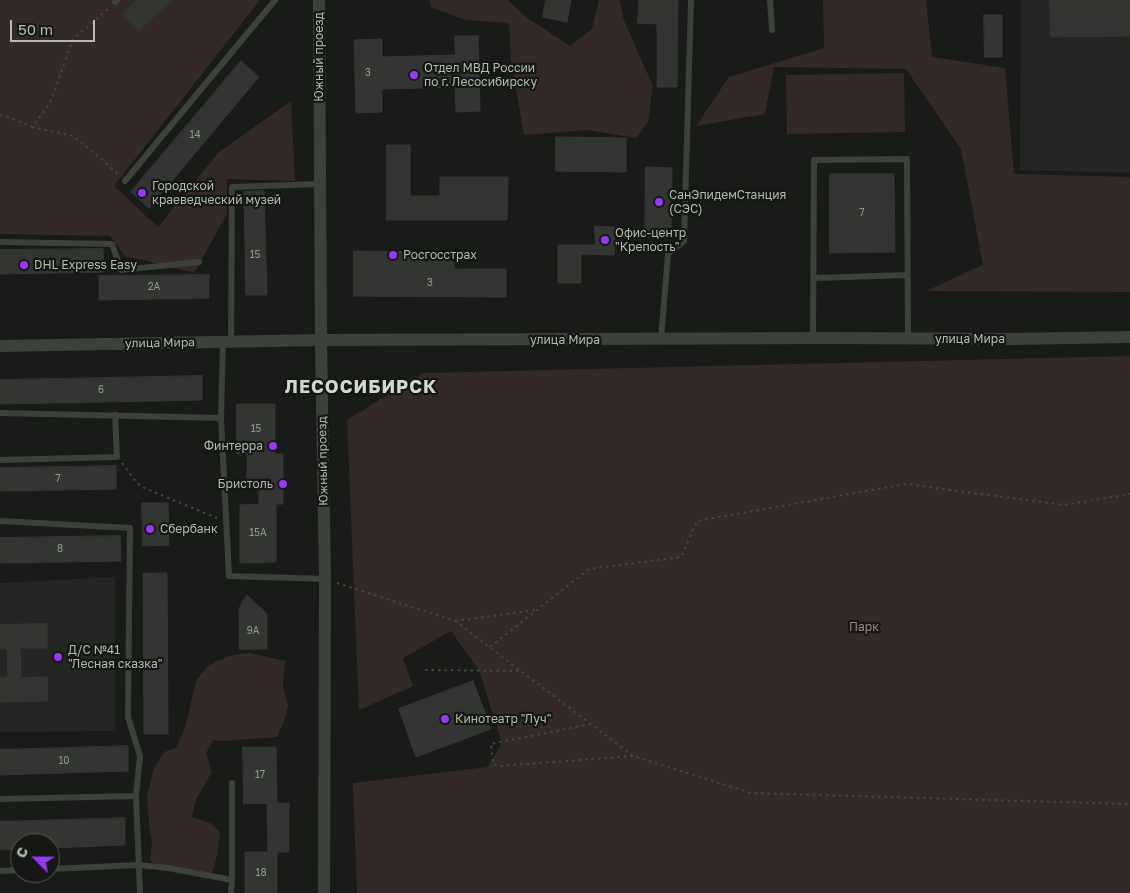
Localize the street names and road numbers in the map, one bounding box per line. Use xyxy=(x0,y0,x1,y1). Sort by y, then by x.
street label: Южный проезд xyxy=(312,12,326,102)
street label: улица Мира xyxy=(935,332,1005,346)
street label: улица Мира xyxy=(530,333,600,347)
street label: улица Мира xyxy=(125,335,195,351)
street label: Южный проезд xyxy=(315,416,331,506)

